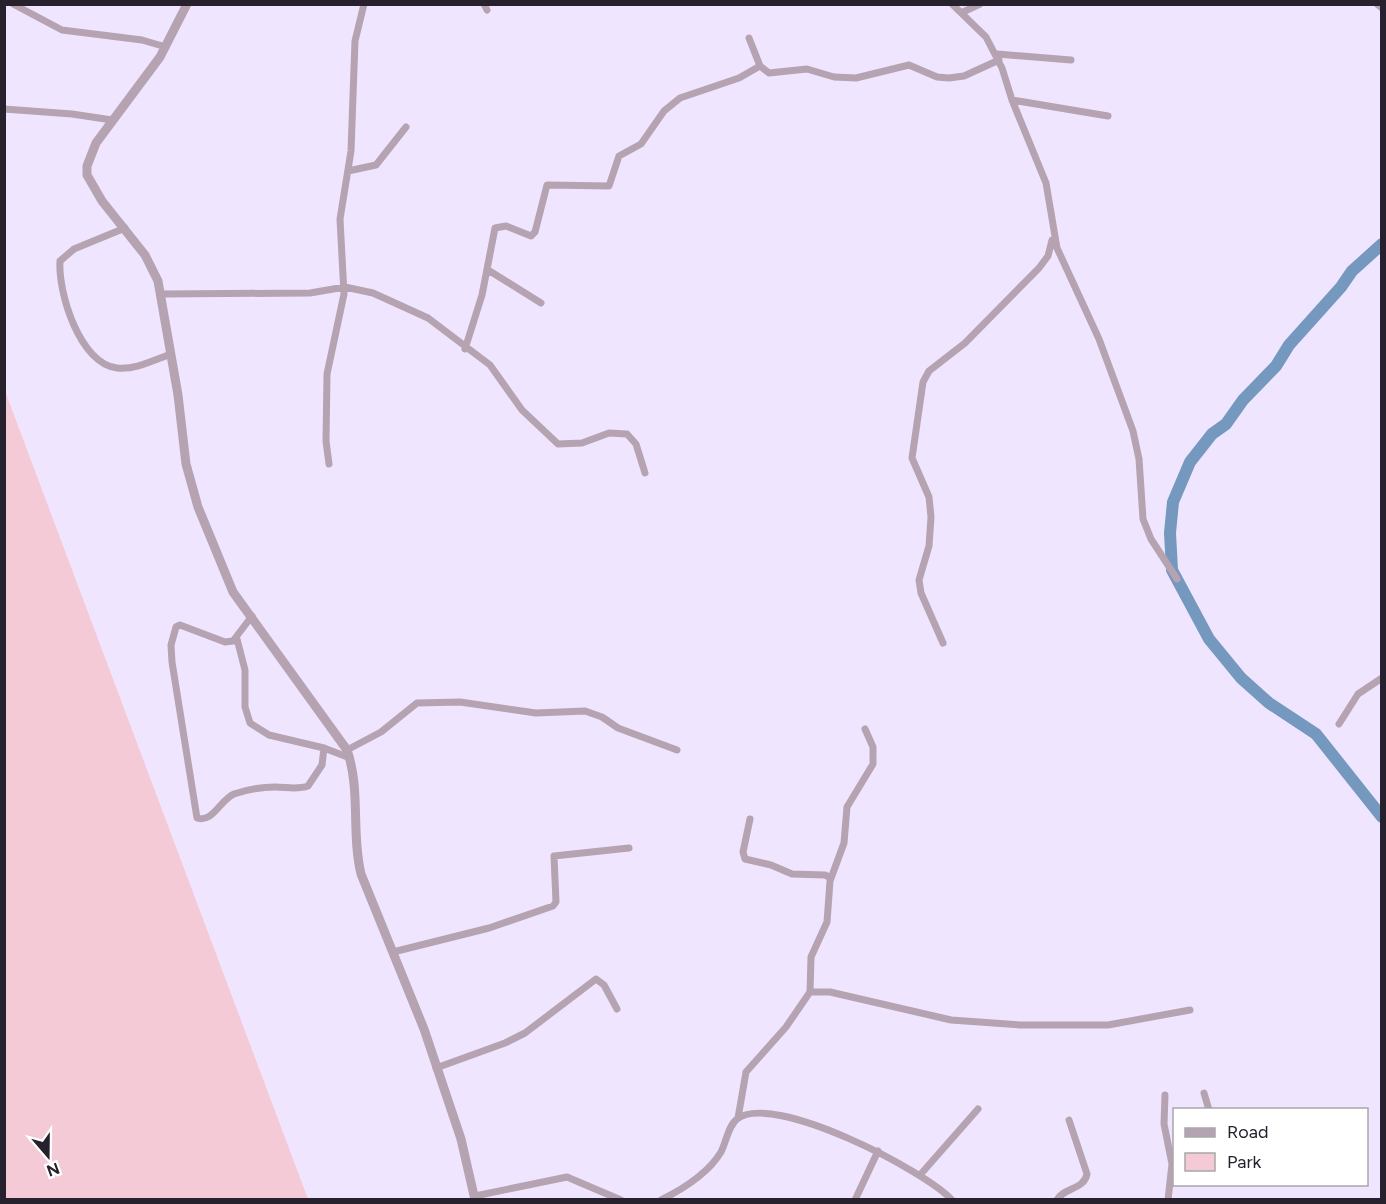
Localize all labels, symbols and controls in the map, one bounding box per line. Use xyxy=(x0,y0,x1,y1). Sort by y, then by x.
legend xyxy=(1173,1108,1368,1186)
text: Road xyxy=(1227,1121,1268,1143)
north arrow xyxy=(18,1126,78,1186)
text: Park xyxy=(1227,1151,1262,1173)
text: N xyxy=(44,1159,62,1181)

